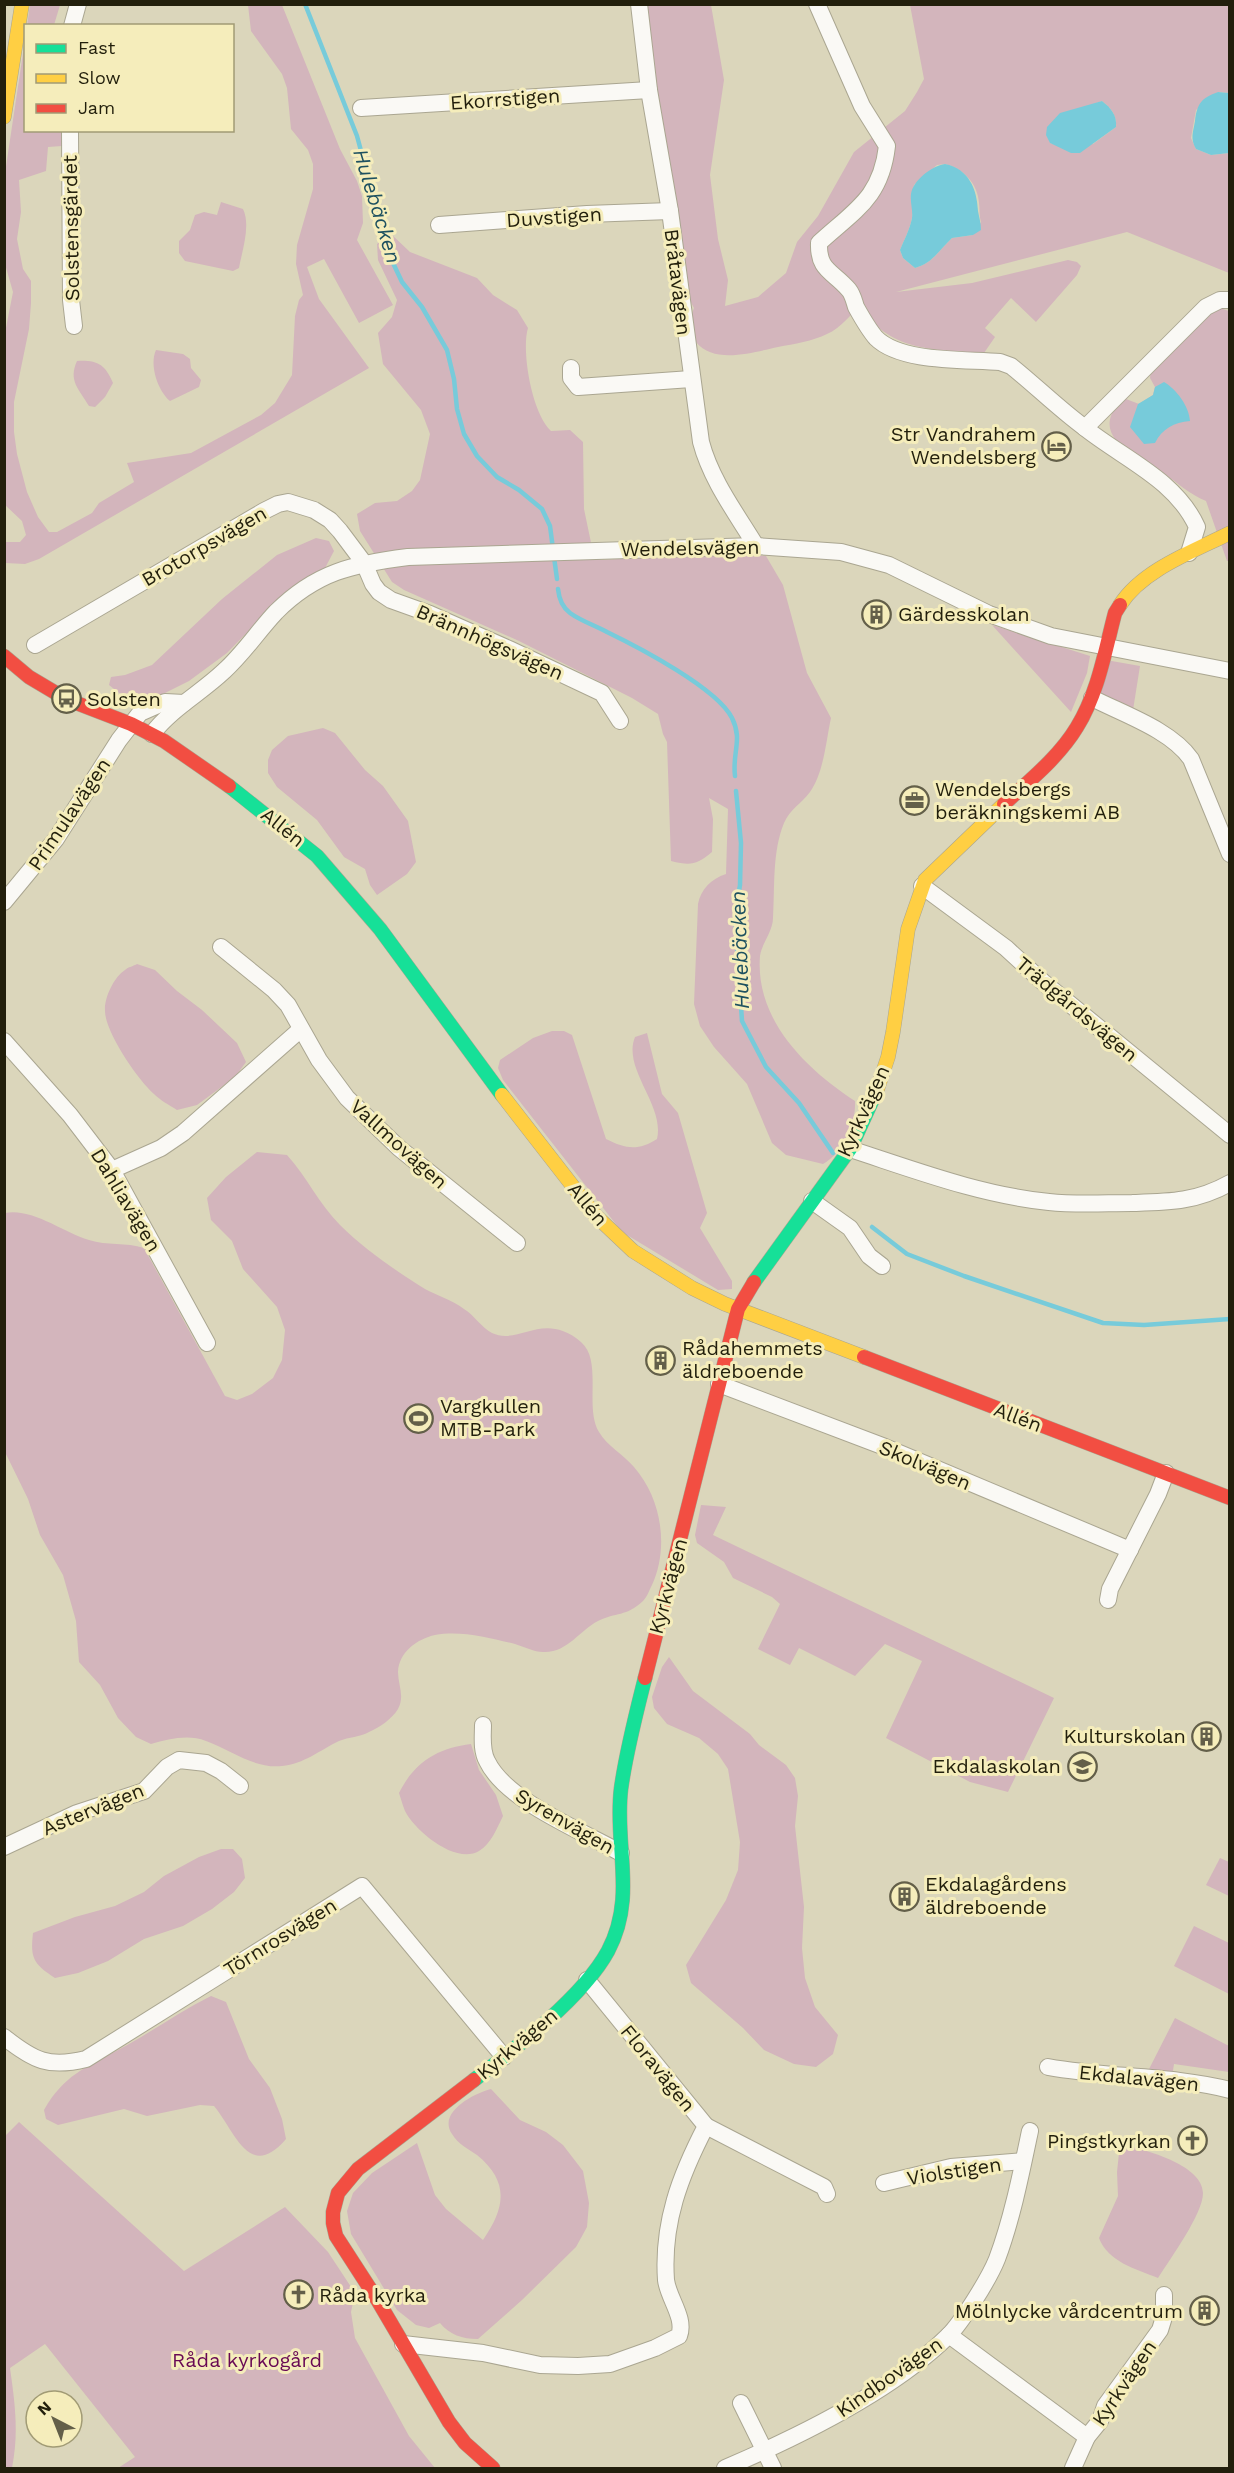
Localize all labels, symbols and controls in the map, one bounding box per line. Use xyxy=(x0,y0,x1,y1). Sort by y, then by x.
legend xyxy=(24,24,234,132)
text: Fast xyxy=(78,37,116,58)
text: Slow xyxy=(78,67,121,88)
street label: Ekorrstigen xyxy=(449,83,561,115)
text: Jam xyxy=(78,97,115,118)
water label: Hulebäcken xyxy=(348,146,407,266)
street label: Solstensgärdet xyxy=(58,154,84,301)
street label: Duvstigen xyxy=(505,202,603,232)
street label: Bråtavägen xyxy=(660,227,696,337)
place label: Str Vandrahem Wendelsberg xyxy=(891,422,1036,469)
hotel icon: Str Vandrahem Wendelsberg xyxy=(1041,430,1073,462)
street label: Brotorpsvägen xyxy=(137,501,271,591)
street label: Wendelsvägen xyxy=(620,535,760,561)
building icon: Gärdesskolan xyxy=(861,598,893,630)
street label: Brännhögsvägen xyxy=(413,599,567,685)
place label: Gärdesskolan xyxy=(898,602,1030,626)
bus stop icon: Solsten xyxy=(50,683,82,715)
place label: Solsten xyxy=(87,687,161,711)
street label: Primulavägen xyxy=(23,753,115,875)
place label: Wendelsbergs beräkningskemi AB xyxy=(935,777,1120,824)
office icon: Wendelsbergs beräkningskemi AB xyxy=(898,784,930,816)
street label: Allén xyxy=(256,802,310,852)
water label: Hulebäcken xyxy=(725,890,754,1010)
street label: Trädgårdsvägen xyxy=(1011,951,1143,1067)
street label: Kyrkvägen xyxy=(831,1062,895,1160)
street label: Vallmovägen xyxy=(345,1094,453,1194)
street label: Dahliavägen xyxy=(86,1144,166,1256)
street label: Allén xyxy=(563,1177,613,1231)
place label: Rådahemmets äldreboende xyxy=(682,1336,823,1383)
building icon: Rådahemmets äldreboende xyxy=(645,1344,677,1376)
place label: Vargkullen MTB-Park xyxy=(440,1394,541,1441)
street label: Allén xyxy=(991,1397,1045,1437)
sports icon: Vargkullen MTB-Park xyxy=(403,1402,435,1434)
street label: Skolvägen xyxy=(875,1435,975,1495)
street label: Kyrkvägen xyxy=(644,1536,692,1636)
building icon: Kulturskolan xyxy=(1191,1720,1223,1752)
place label: Kulturskolan xyxy=(1064,1724,1186,1748)
school or university icon: Ekdalaskolan xyxy=(1066,1750,1098,1782)
place label: Ekdalaskolan xyxy=(933,1754,1061,1778)
street label: Astervägen xyxy=(39,1778,147,1840)
street label: Syrenvägen xyxy=(511,1783,619,1859)
place label: Ekdalagårdens äldreboende xyxy=(925,1872,1067,1919)
building icon: Ekdalagårdens äldreboende xyxy=(888,1880,920,1912)
street label: Törnrosvägen xyxy=(219,1893,341,1981)
street label: Kyrkvägen xyxy=(472,2003,562,2085)
street label: Floravägen xyxy=(616,2020,700,2116)
street label: Ekdalavägen xyxy=(1078,2060,1200,2096)
church icon: Pingstkyrkan xyxy=(1176,2125,1208,2157)
place label: Pingstkyrkan xyxy=(1047,2129,1171,2153)
street label: Violstigen xyxy=(905,2152,1003,2190)
church icon: Råda kyrka xyxy=(282,2279,314,2311)
place label: Råda kyrka xyxy=(319,2283,426,2307)
building icon: Mölnlycke vårdcentrum xyxy=(1188,2295,1220,2327)
place label: Mölnlycke vårdcentrum xyxy=(955,2299,1183,2323)
street label: Kindbovägen xyxy=(831,2332,947,2422)
street label: Kyrkvägen xyxy=(1087,2336,1161,2430)
park label: Råda kyrkogård xyxy=(172,2348,322,2372)
north arrow xyxy=(24,2389,84,2449)
text: N xyxy=(34,2397,55,2419)

